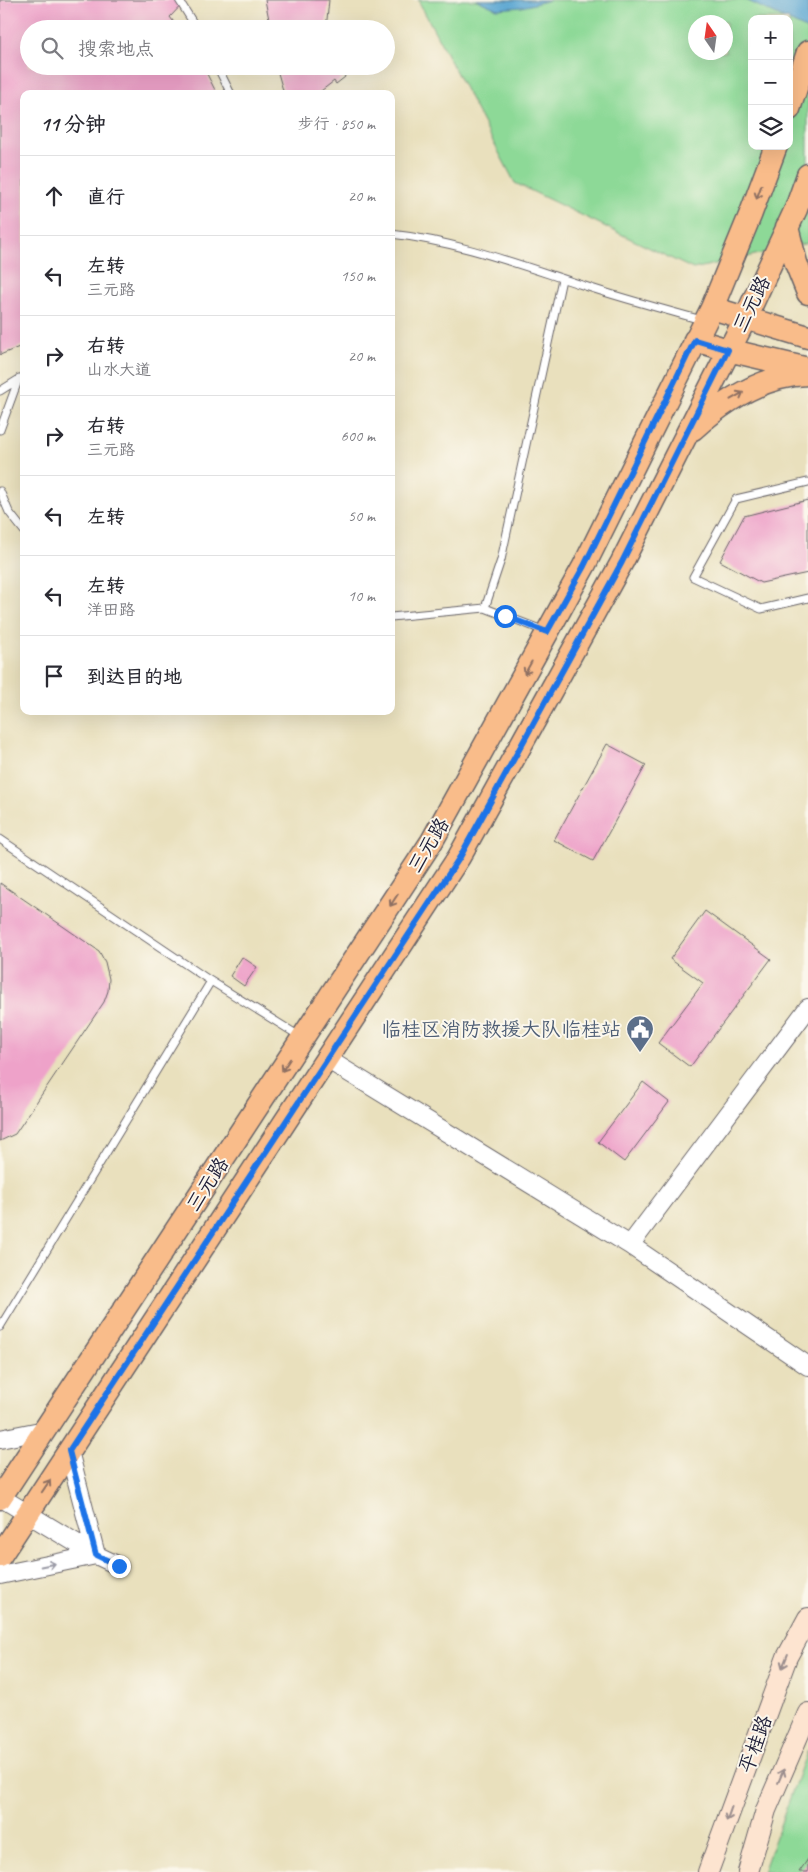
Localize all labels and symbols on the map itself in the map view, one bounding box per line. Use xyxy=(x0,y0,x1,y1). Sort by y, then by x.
north arrow xyxy=(688,15,733,60)
one-way arrow xyxy=(754,184,763,199)
street label: 三元路 xyxy=(727,271,776,337)
one-way arrow xyxy=(729,391,744,401)
route start xyxy=(494,605,517,628)
one-way arrow xyxy=(522,661,532,675)
street label: 三元路 xyxy=(402,812,455,877)
one-way arrow xyxy=(389,893,399,907)
public building icon: 临桂区消防救援大队临桂站 xyxy=(625,1014,655,1053)
place label: 临桂区消防救援大队临桂站 xyxy=(381,1017,621,1042)
one-way arrow xyxy=(281,1058,291,1072)
street label: 三元路 xyxy=(181,1151,235,1216)
one-way arrow xyxy=(41,1479,51,1493)
route end xyxy=(108,1555,131,1578)
one-way arrow xyxy=(39,1560,55,1570)
one-way arrow xyxy=(780,1653,789,1669)
street label: 平桂路 xyxy=(733,1711,778,1777)
one-way arrow xyxy=(776,1769,786,1784)
one-way arrow xyxy=(724,1806,733,1821)

